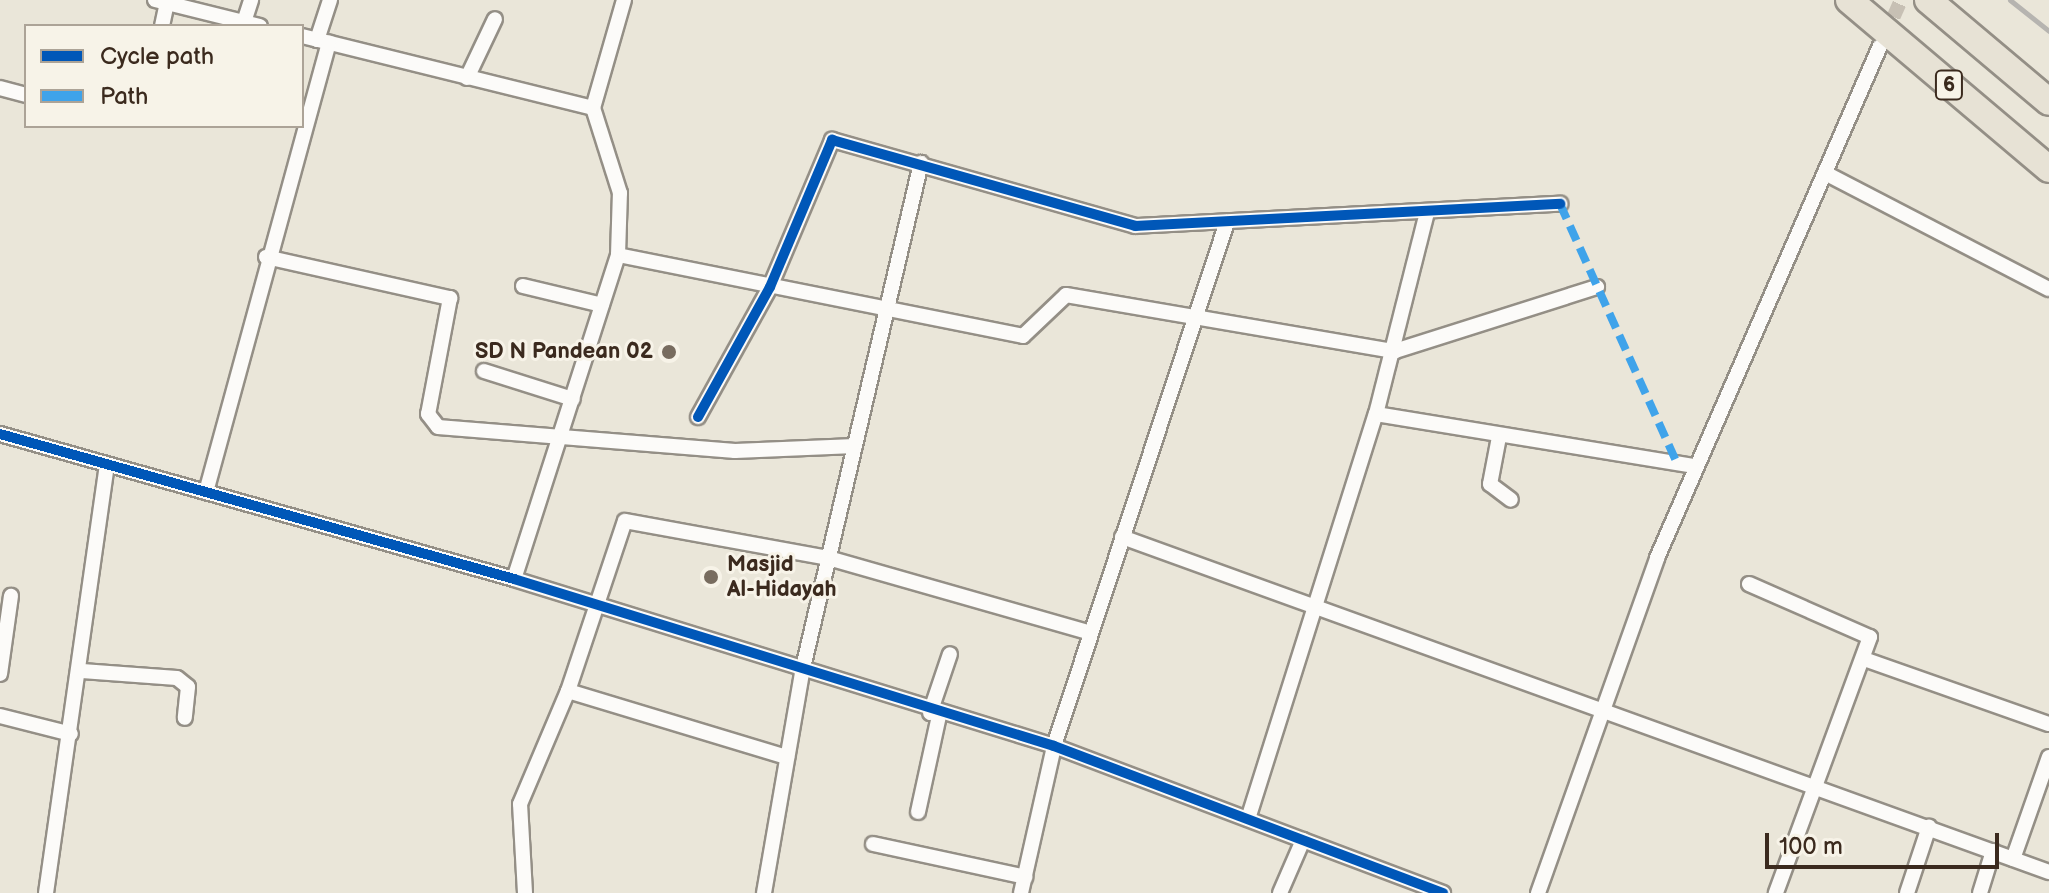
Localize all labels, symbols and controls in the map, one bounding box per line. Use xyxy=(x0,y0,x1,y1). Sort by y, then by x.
legend xyxy=(24,24,304,128)
text: Cycle path xyxy=(100,42,214,71)
road number: 6 xyxy=(1933,69,1965,101)
text: Path xyxy=(100,82,148,111)
place label: SD N Pandean 02 xyxy=(475,339,653,365)
marker: SD N Pandean 02 xyxy=(660,343,678,361)
place label: Masjid Al-Hidayah xyxy=(727,551,837,602)
marker: Masjid Al-Hidayah xyxy=(702,568,720,586)
scale bar xyxy=(1769,817,2003,867)
text: 100 m xyxy=(1779,832,1843,861)

